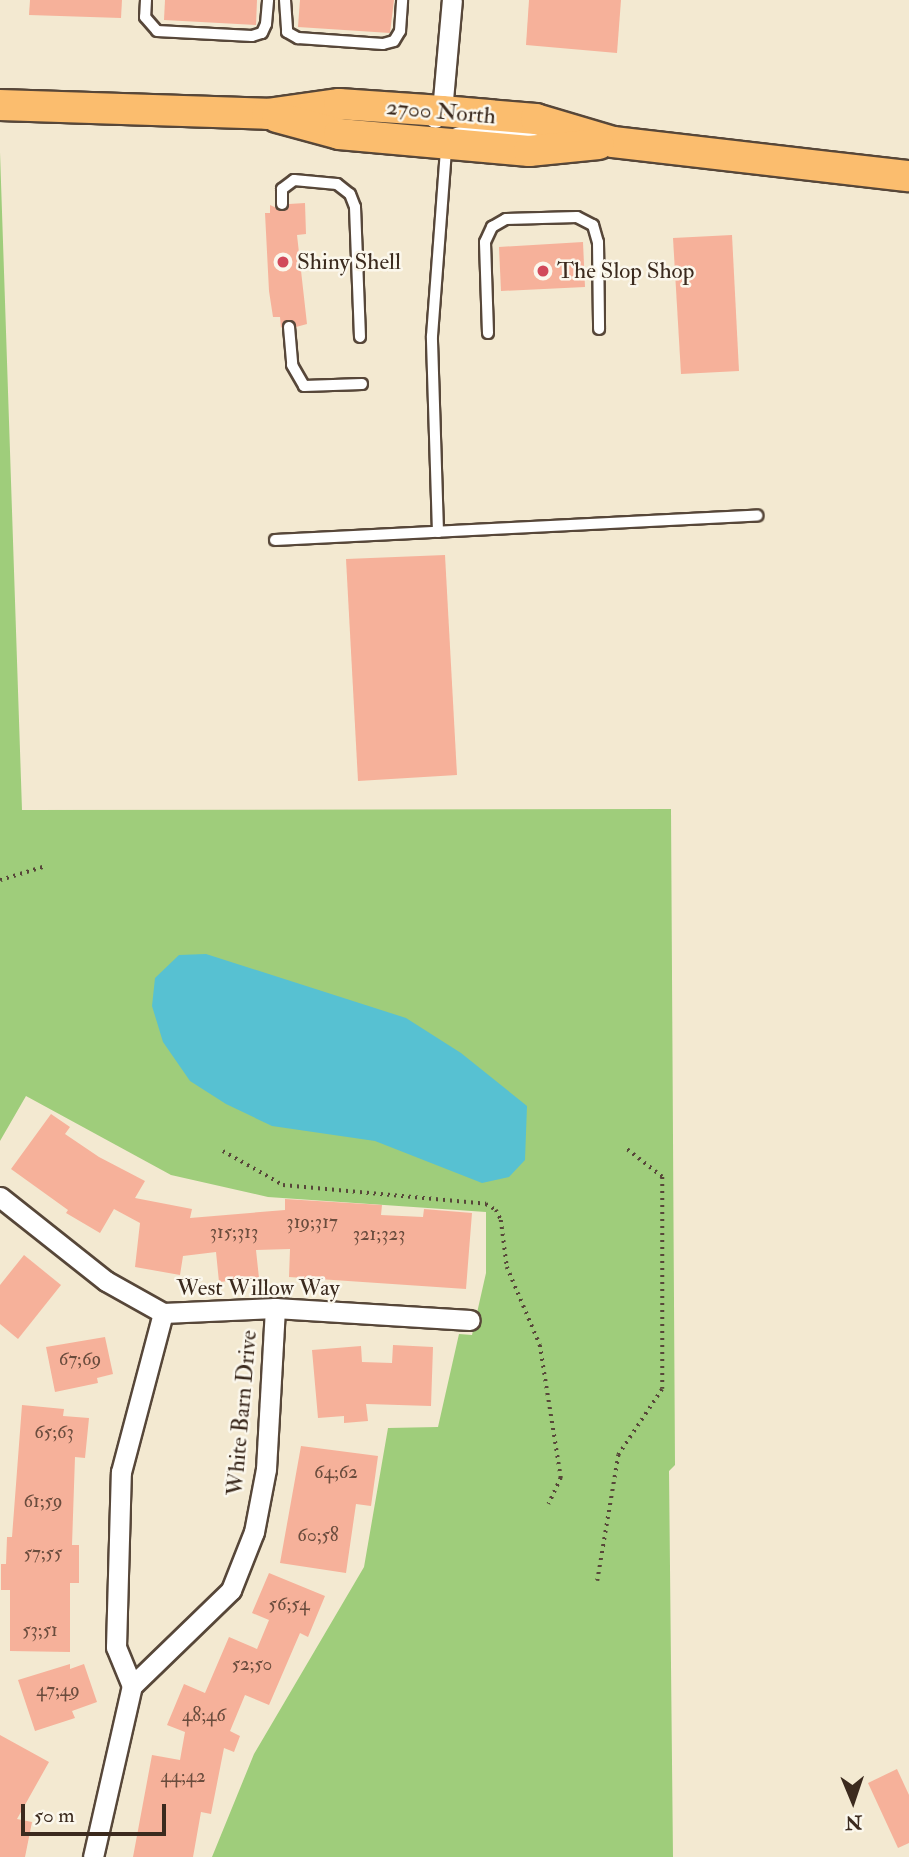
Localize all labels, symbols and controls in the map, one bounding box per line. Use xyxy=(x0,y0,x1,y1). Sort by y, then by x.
street label: 2700 North xyxy=(385,93,497,131)
place label: Shiny Shell xyxy=(297,248,401,276)
marker: Shiny Shell xyxy=(275,254,291,270)
place label: The Slop Shop xyxy=(557,257,694,285)
marker: The Slop Shop xyxy=(535,263,551,279)
house number: 319;317 xyxy=(286,1212,338,1234)
house number: 315;313 xyxy=(210,1222,258,1244)
house number: 321;323 xyxy=(353,1224,405,1246)
street label: West Willow Way xyxy=(176,1274,340,1302)
street label: White Barn Drive xyxy=(221,1329,263,1497)
house number: 67;69 xyxy=(59,1349,101,1371)
house number: 65;63 xyxy=(34,1422,74,1444)
house number: 64;62 xyxy=(314,1462,358,1484)
house number: 61;59 xyxy=(23,1491,63,1513)
house number: 60;58 xyxy=(297,1525,339,1547)
house number: 57;55 xyxy=(24,1543,62,1565)
house number: 56;54 xyxy=(269,1594,309,1616)
house number: 53;51 xyxy=(22,1620,58,1642)
house number: 52;50 xyxy=(232,1654,272,1676)
house number: 47;49 xyxy=(36,1680,80,1702)
house number: 48;46 xyxy=(182,1705,226,1727)
house number: 44;42 xyxy=(160,1766,206,1788)
north arrow xyxy=(818,1766,888,1836)
scale bar xyxy=(24,1790,170,1834)
text: 50 m xyxy=(34,1802,75,1829)
text: N xyxy=(845,1810,863,1834)

